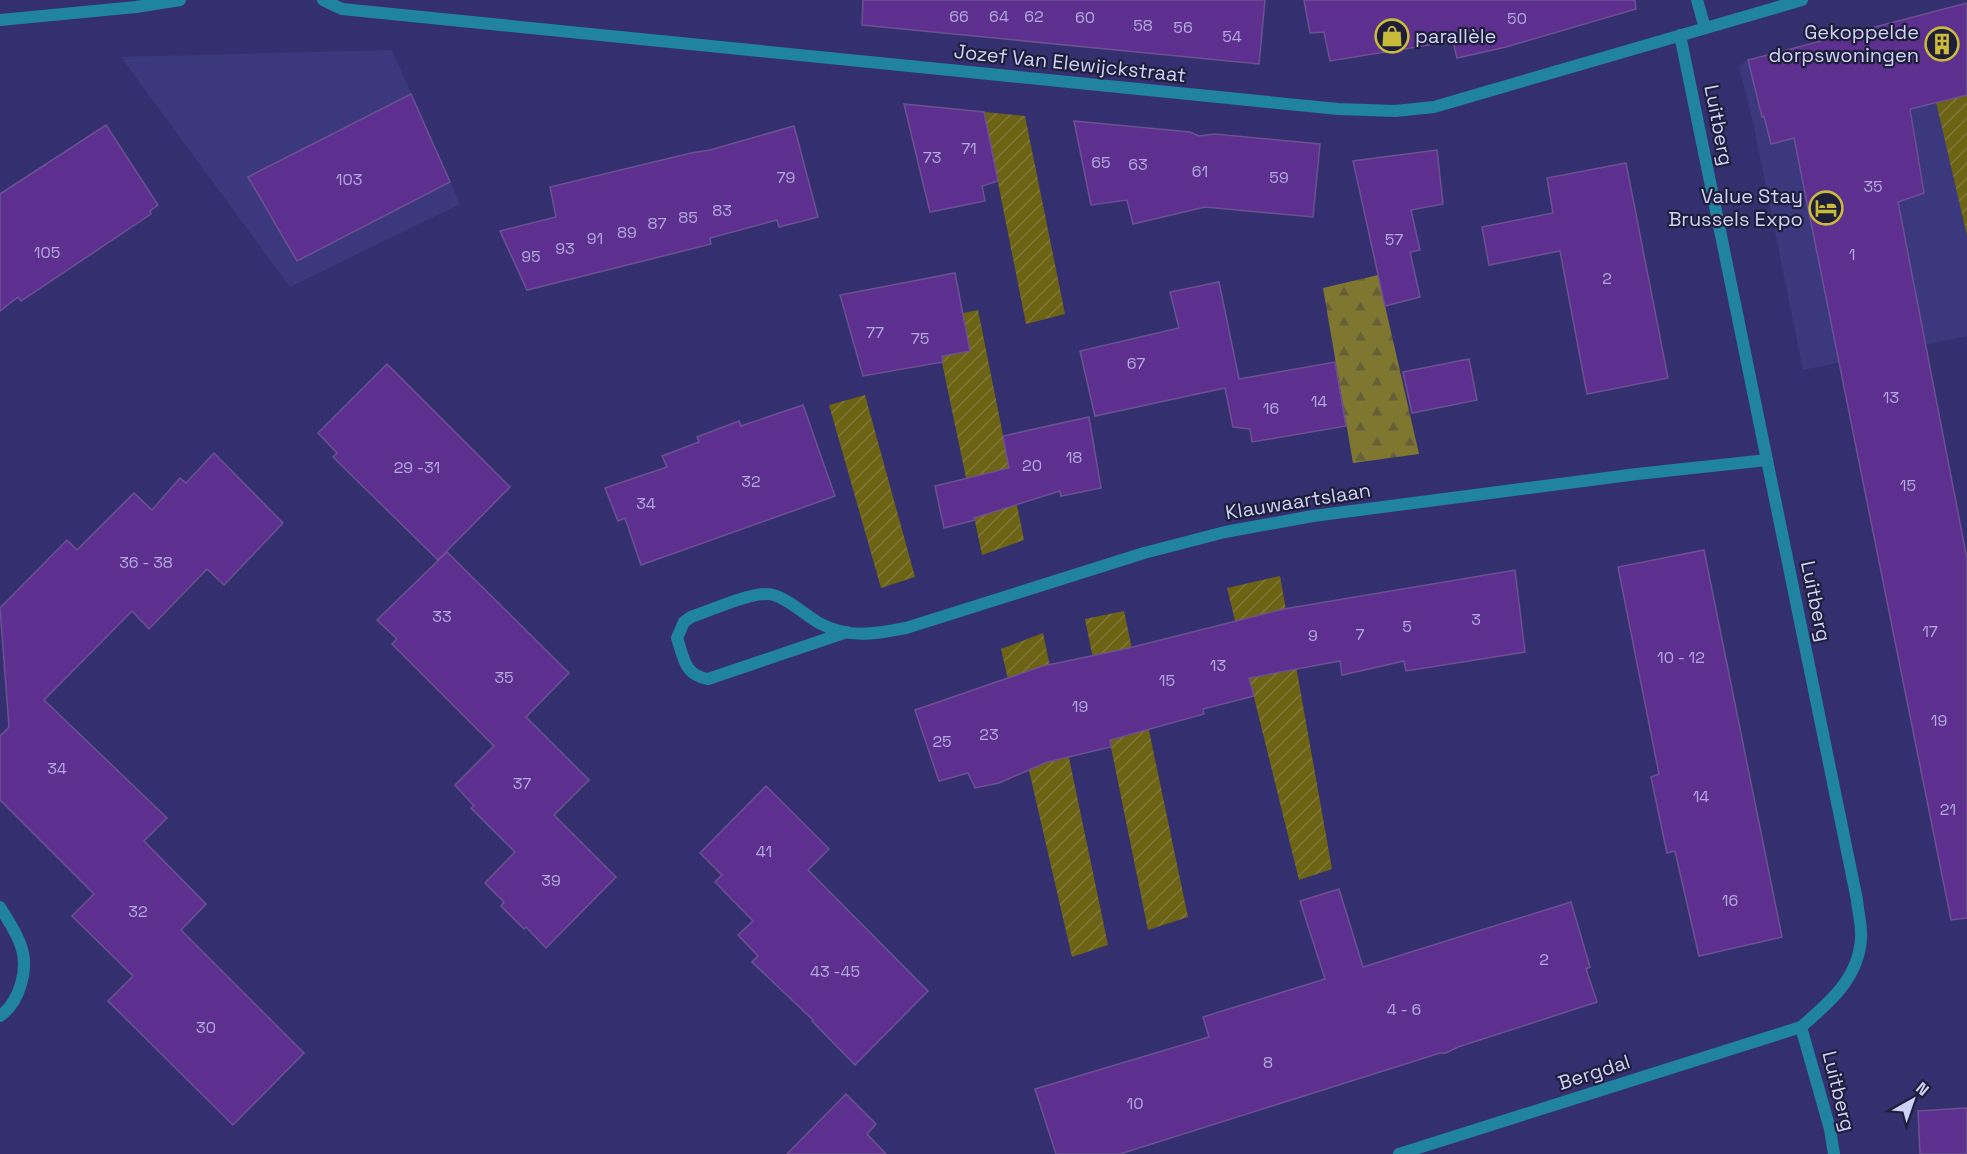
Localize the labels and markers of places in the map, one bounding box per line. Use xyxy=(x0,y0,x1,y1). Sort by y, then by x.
shop icon: parallèle xyxy=(1374,18,1410,54)
place label: Gekoppelde dorpswoningen xyxy=(1768,19,1919,68)
place label: parallèle xyxy=(1415,23,1496,49)
building icon: Gekoppelde dorpswoningen xyxy=(1924,26,1960,62)
place label: Value Stay Brussels Expo xyxy=(1668,183,1803,232)
hotel icon: Value Stay Brussels Expo xyxy=(1808,190,1844,226)

